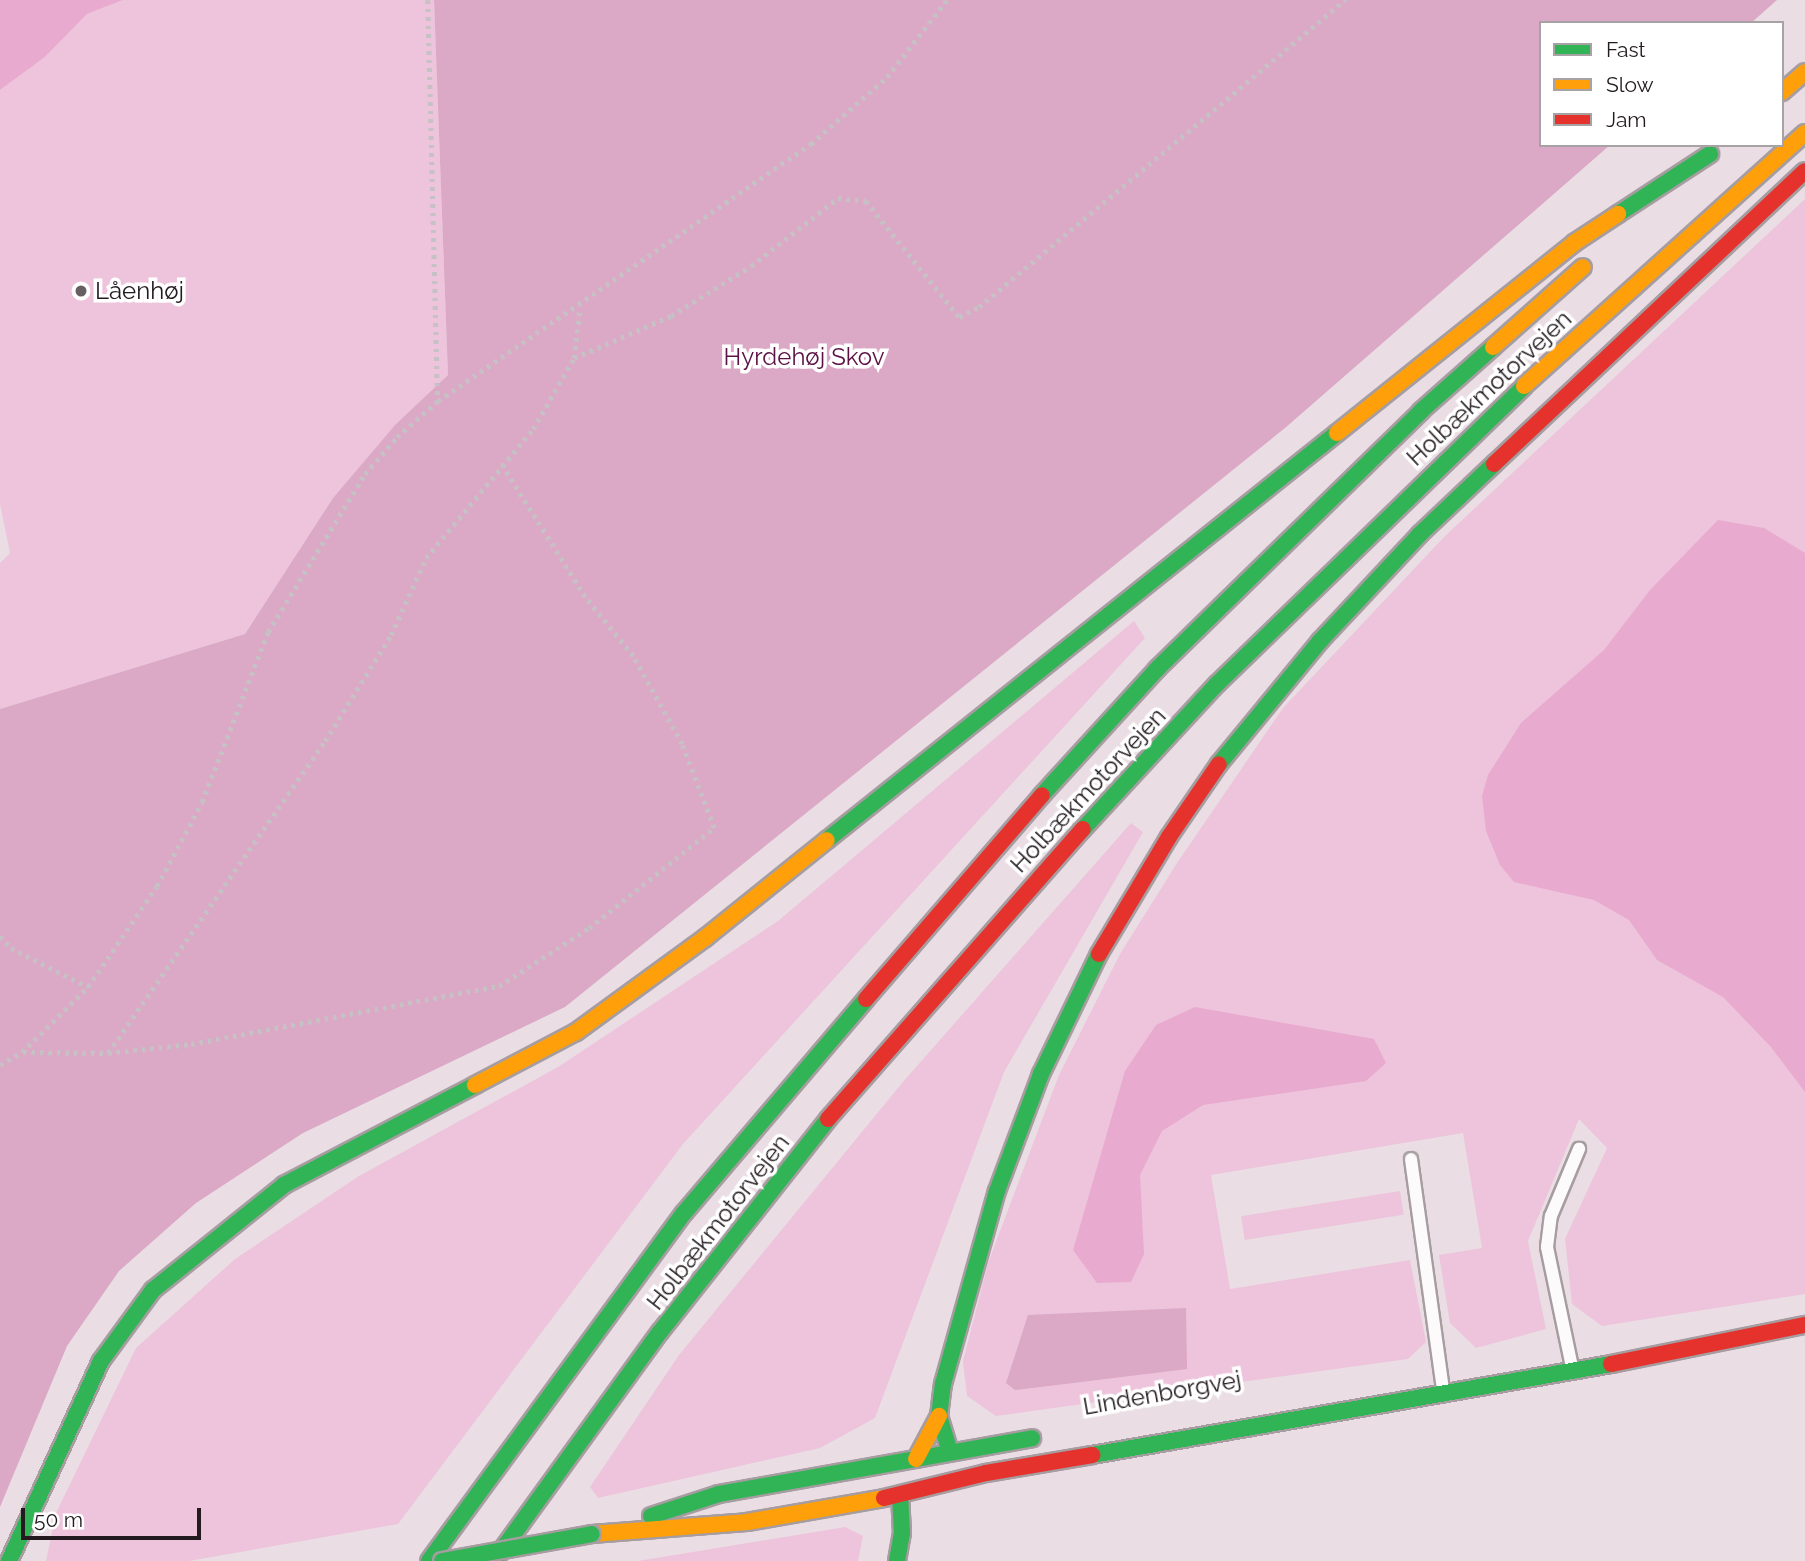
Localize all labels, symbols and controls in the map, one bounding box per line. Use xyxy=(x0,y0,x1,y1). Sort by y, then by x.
legend xyxy=(1539,21,1784,147)
text: Fast xyxy=(1606,37,1646,62)
text: Slow xyxy=(1606,72,1654,97)
text: Jam xyxy=(1606,107,1647,132)
place label: Låenhøj xyxy=(95,277,184,305)
marker: Låenhøj xyxy=(73,283,89,299)
street label: Holbækmotorvejen xyxy=(1401,304,1577,472)
park label: Hyrdehøj Skov xyxy=(724,343,884,371)
street label: Holbækmotorvejen xyxy=(1004,702,1172,878)
street label: Holbækmotorvejen xyxy=(641,1128,795,1316)
street label: Lindenborgvej xyxy=(1081,1365,1243,1421)
scale bar xyxy=(24,1494,205,1538)
text: 50 m xyxy=(34,1507,83,1532)

